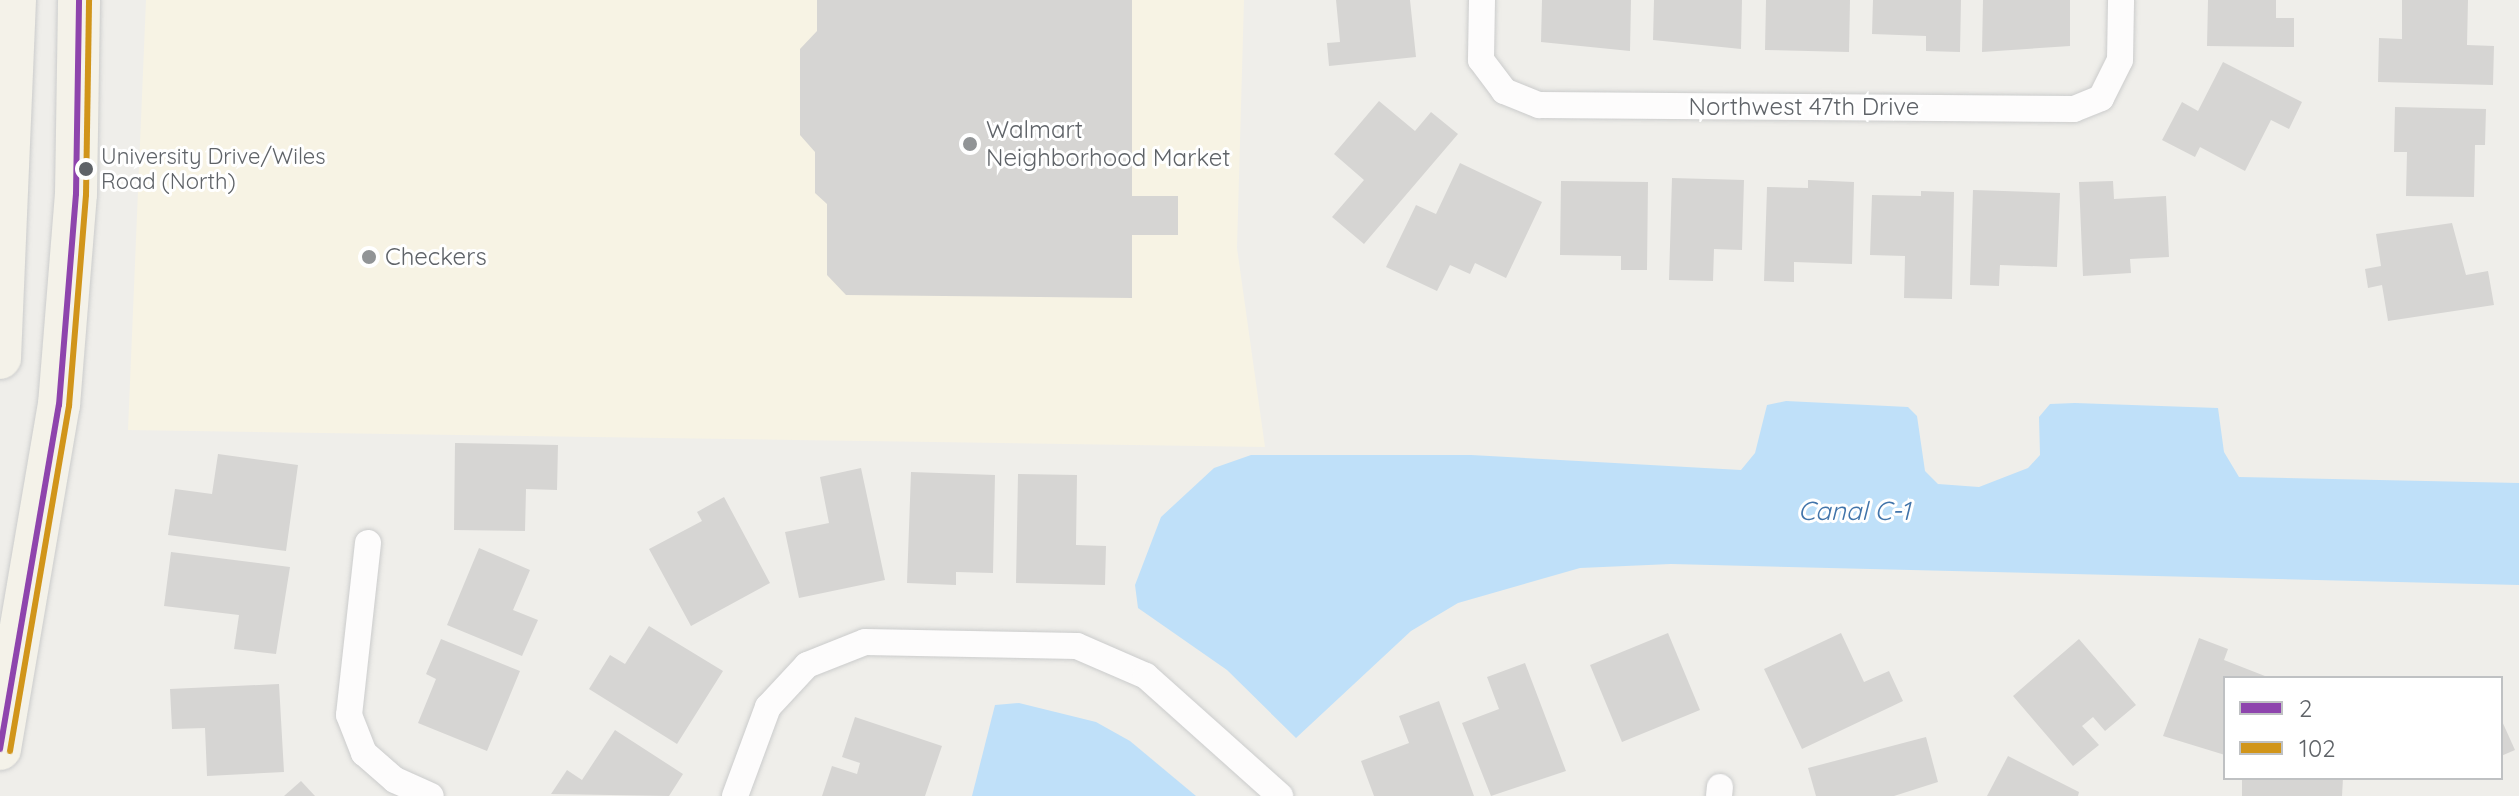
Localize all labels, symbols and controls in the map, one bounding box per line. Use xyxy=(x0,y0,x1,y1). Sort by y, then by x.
street label: Northwest 47th Drive xyxy=(1689,93,1919,121)
place label: Walmart Neighborhood Market xyxy=(986,116,1230,172)
marker: Walmart Neighborhood Market xyxy=(961,135,979,153)
place label: University Drive/Wiles Road (North) xyxy=(101,143,326,194)
marker: University Drive/Wiles Road (North) xyxy=(78,161,94,177)
place label: Checkers xyxy=(385,243,487,271)
marker: Checkers xyxy=(360,248,378,266)
water label: Canal C-1 xyxy=(1798,495,1910,527)
legend xyxy=(2223,676,2503,780)
text: 2 xyxy=(2299,693,2312,723)
text: 102 xyxy=(2299,733,2335,763)

